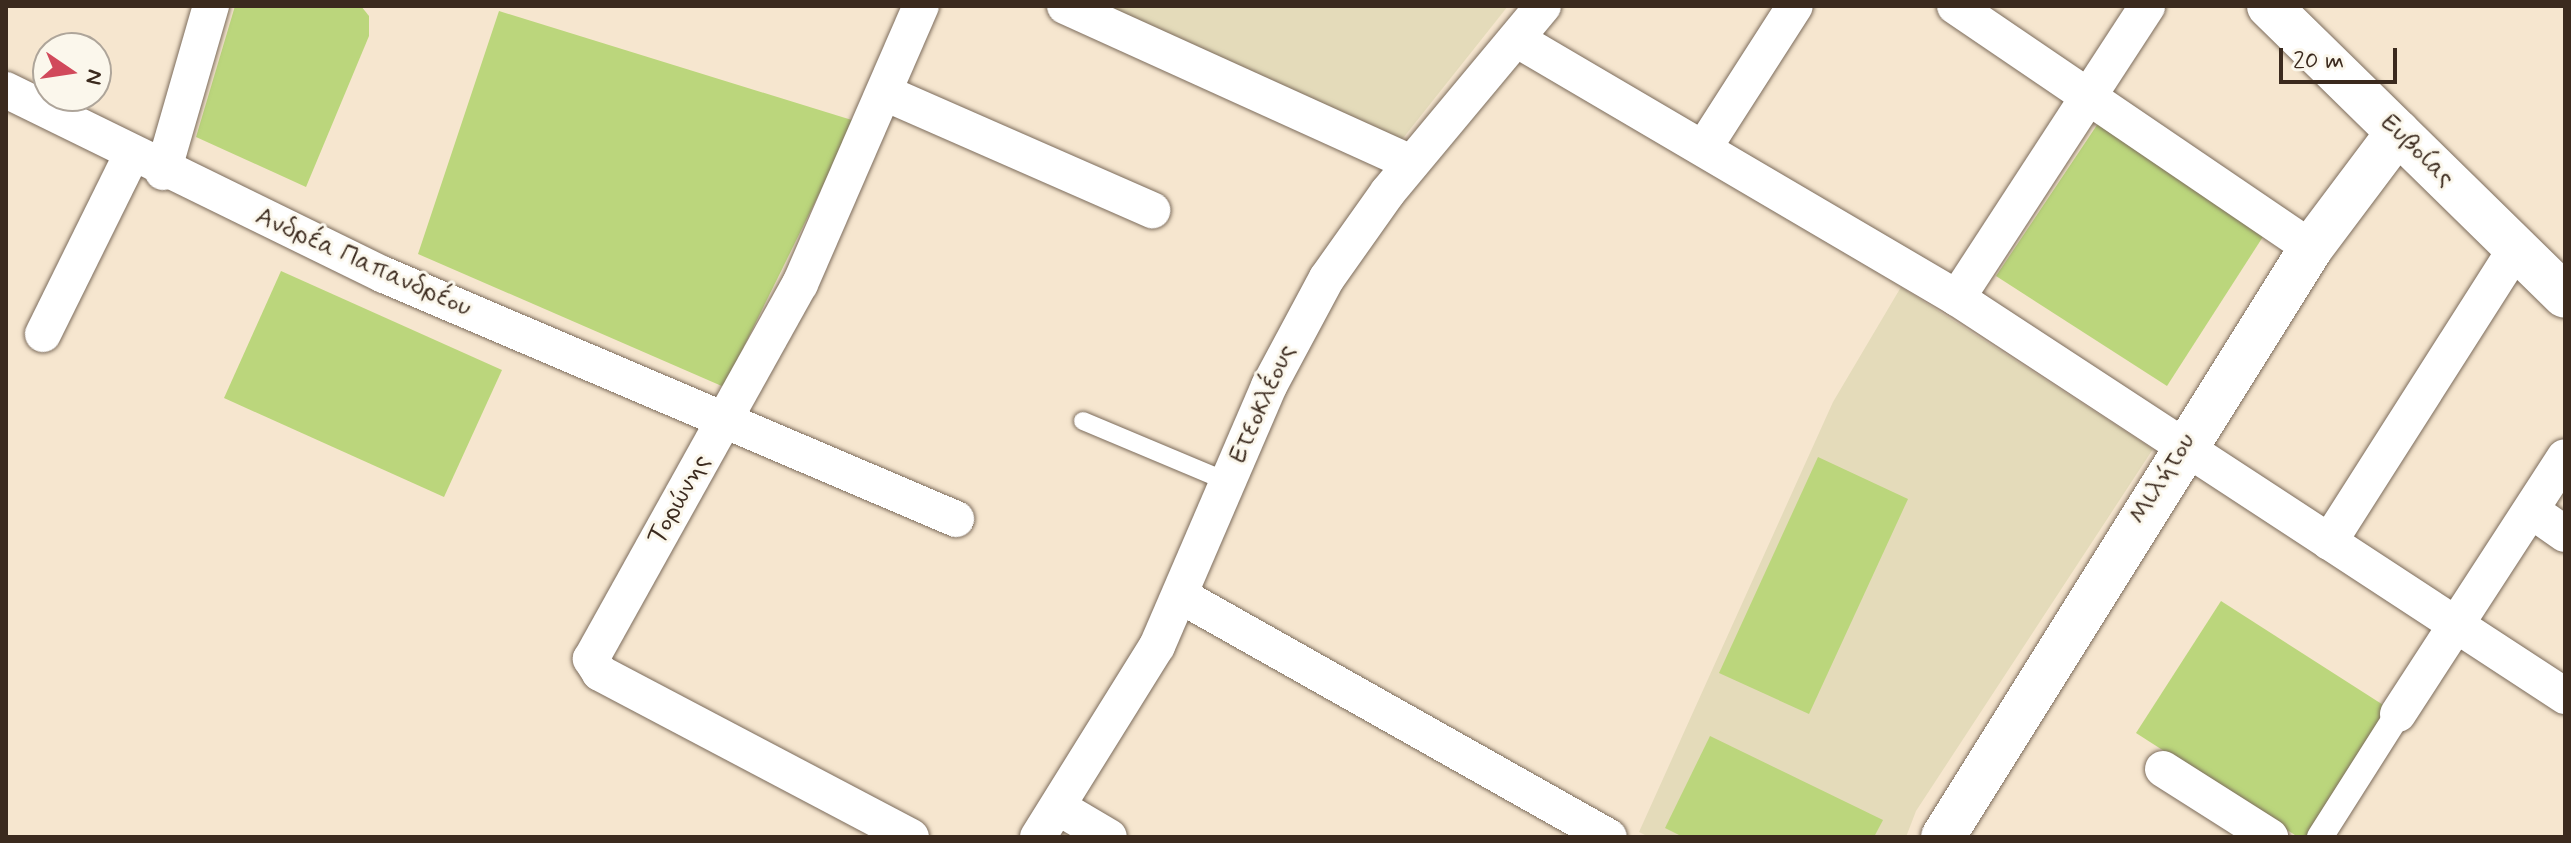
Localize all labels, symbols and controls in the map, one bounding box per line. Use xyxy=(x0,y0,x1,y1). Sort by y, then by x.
north arrow xyxy=(32,32,112,112)
scale bar xyxy=(2283,32,2401,82)
text: 20 m xyxy=(2293,46,2344,77)
text: N xyxy=(78,67,109,87)
street label: Ευβοίας xyxy=(2373,108,2461,194)
street label: Ανδρέα Παπανδρέου xyxy=(250,201,476,325)
street label: Ετεοκλέους xyxy=(1223,340,1303,468)
street label: Μιλήτου xyxy=(2123,428,2203,530)
street label: Τορώνης xyxy=(642,449,718,551)

